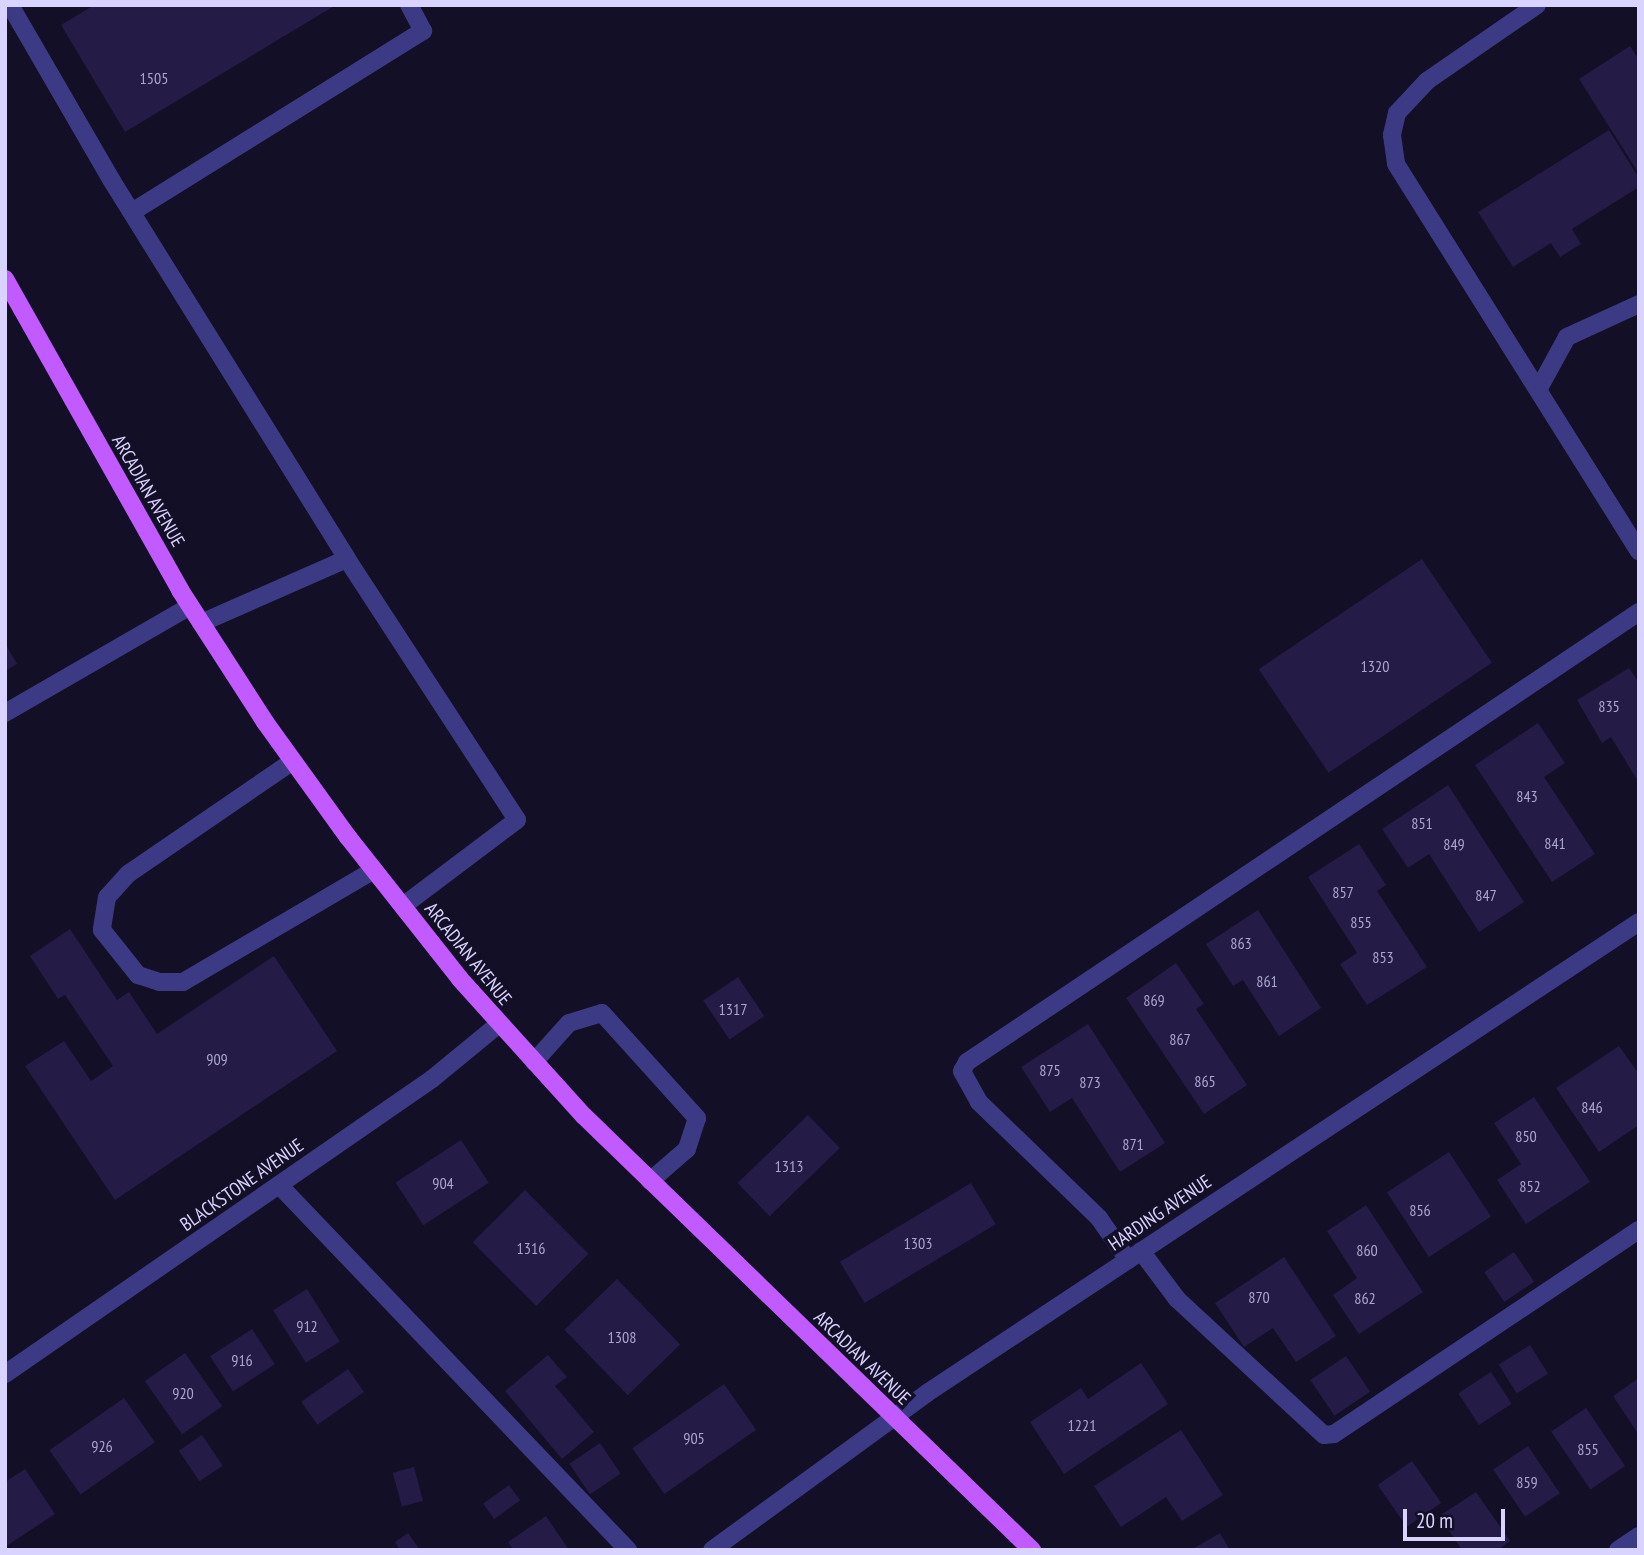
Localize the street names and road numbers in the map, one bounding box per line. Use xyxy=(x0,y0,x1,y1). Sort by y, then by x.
street label: ARCADIAN AVENUE xyxy=(107,431,189,551)
street label: ARCADIAN AVENUE xyxy=(420,898,516,1010)
street label: BLACKSTONE AVENUE xyxy=(176,1134,308,1236)
street label: HARDING AVENUE xyxy=(1104,1170,1216,1256)
street label: ARCADIAN AVENUE xyxy=(809,1306,915,1410)

